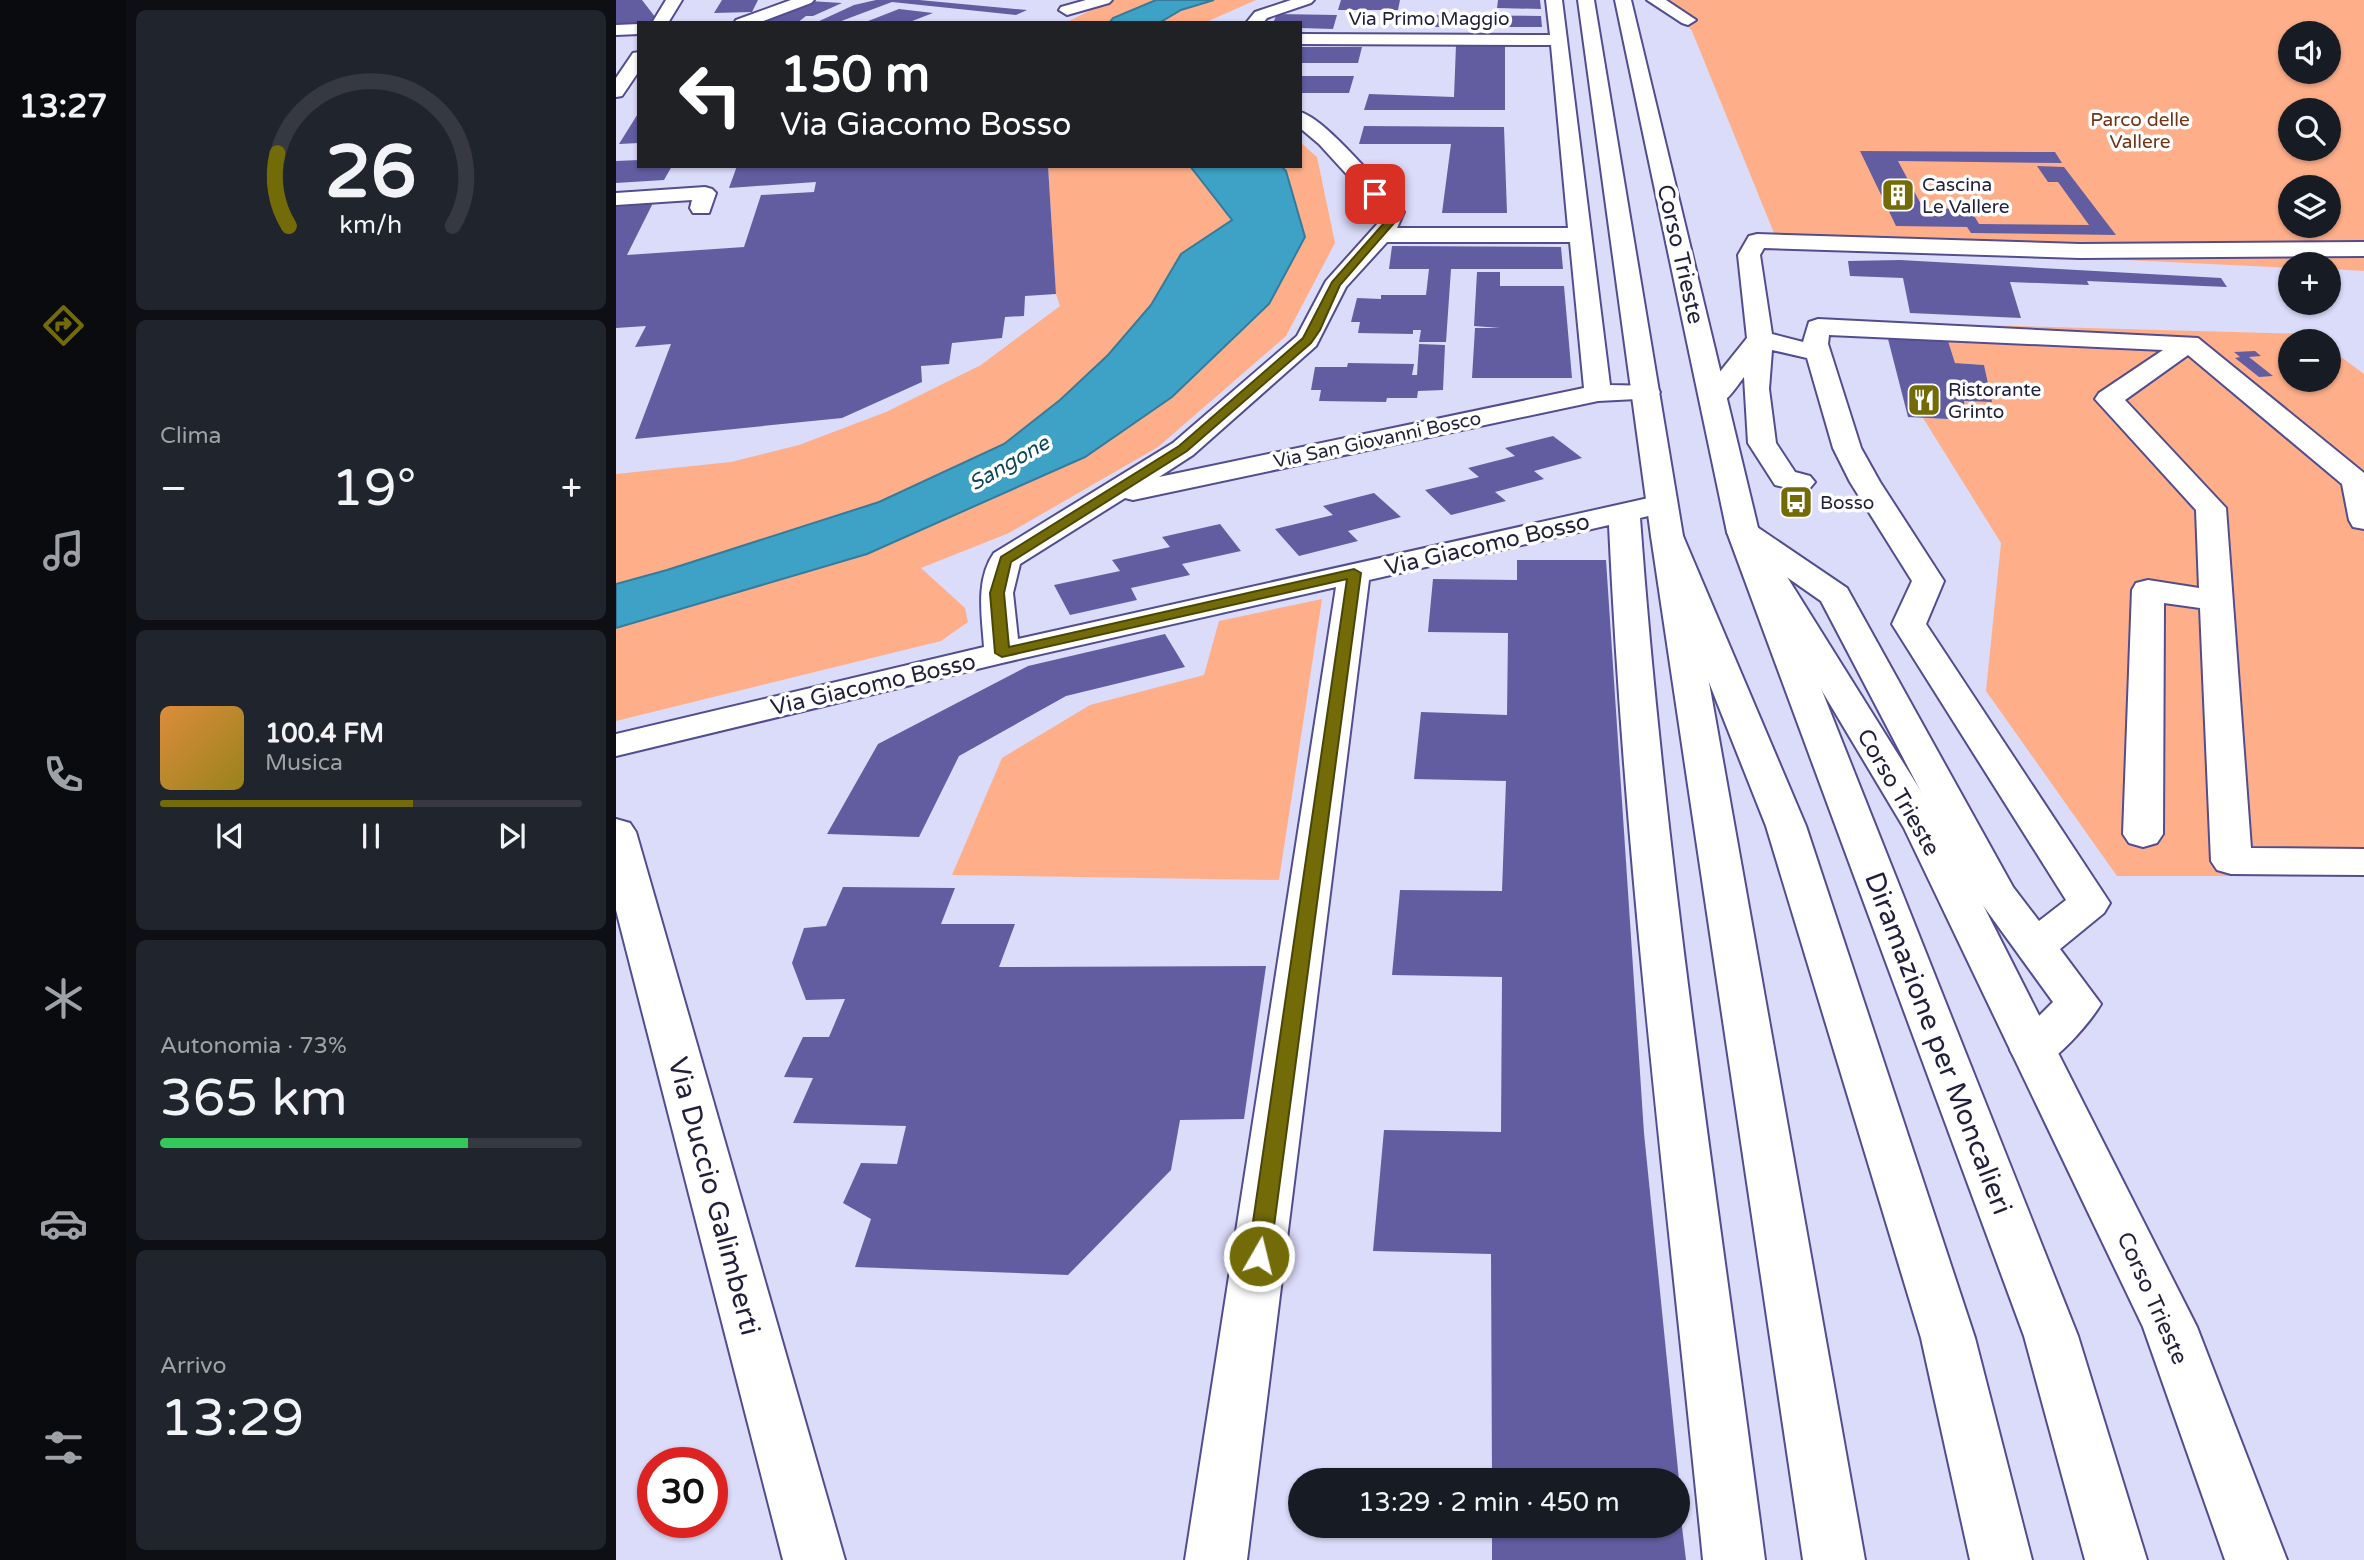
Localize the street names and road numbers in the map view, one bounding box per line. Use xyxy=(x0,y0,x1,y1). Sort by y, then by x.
street label: Via Primo Maggio xyxy=(1348,8,1510,30)
street label: Corso Trieste xyxy=(1650,182,1710,327)
street label: Via San Giovanni Bosco xyxy=(1271,407,1483,473)
street label: Via Giacomo Bosso xyxy=(1382,508,1592,582)
street label: Via Giacomo Bosso xyxy=(768,648,978,722)
street label: Corso Trieste xyxy=(1850,724,1946,861)
street label: Diramazione per Moncalieri xyxy=(1857,867,2019,1219)
street label: Via Duccio Galimberti xyxy=(661,1053,768,1339)
street label: Corso Trieste xyxy=(2110,1228,2194,1369)

